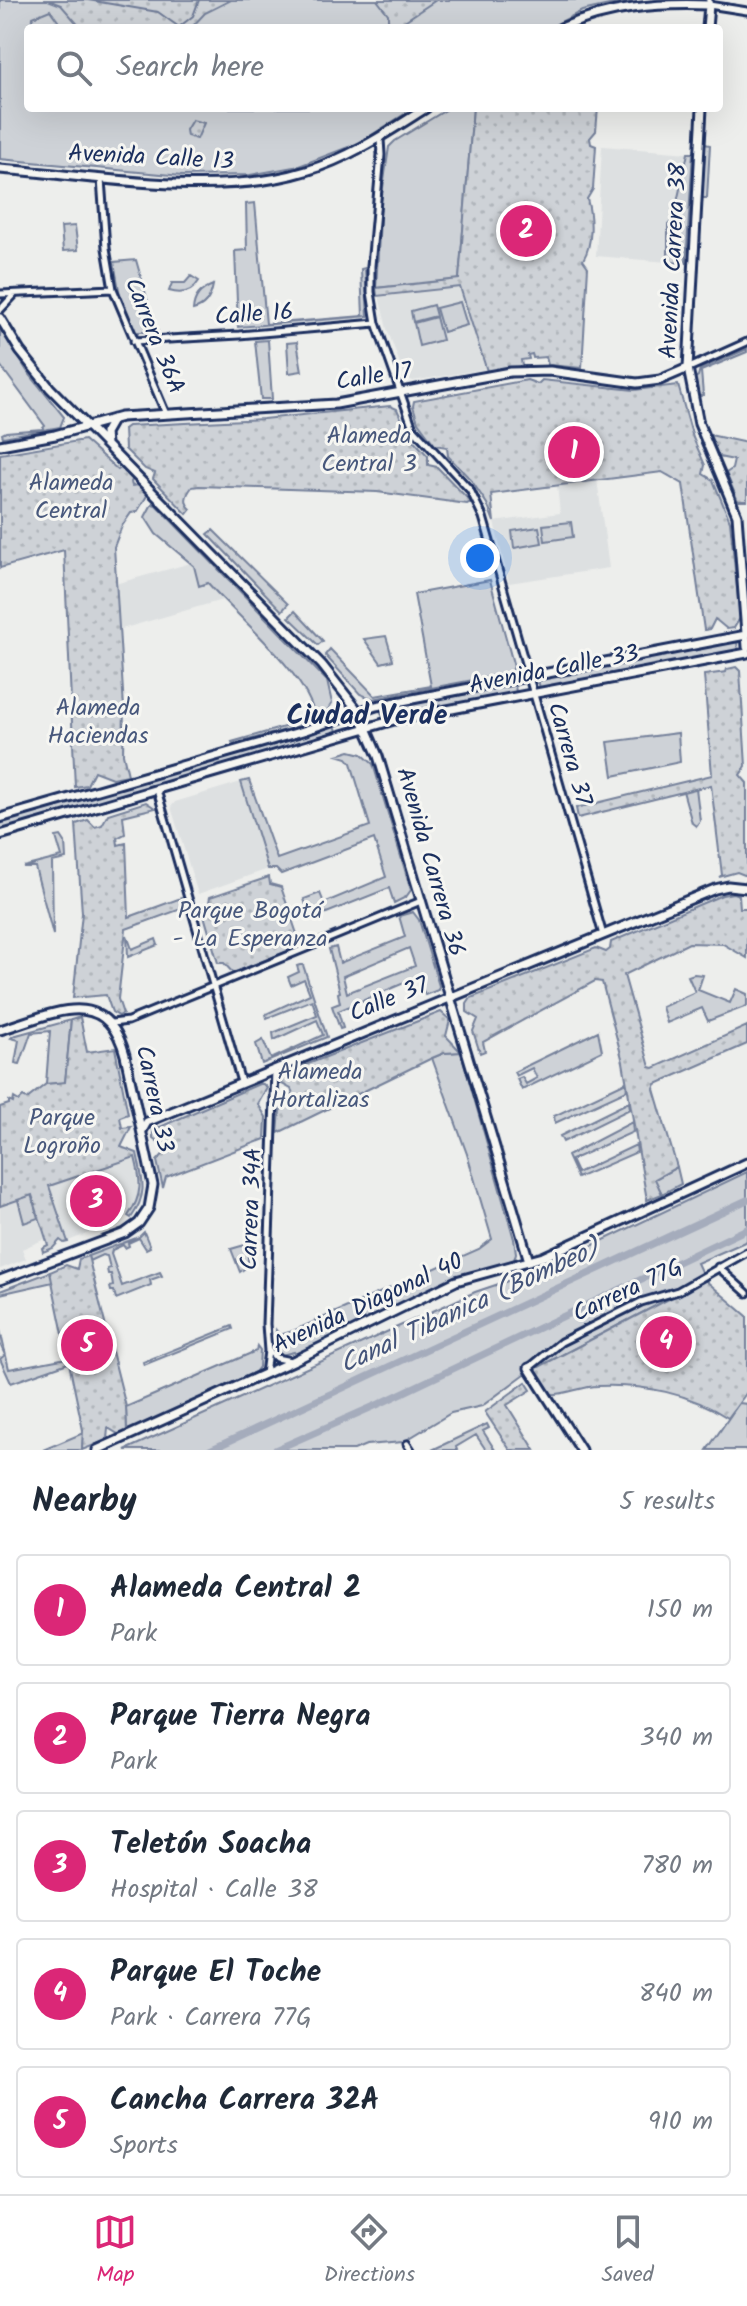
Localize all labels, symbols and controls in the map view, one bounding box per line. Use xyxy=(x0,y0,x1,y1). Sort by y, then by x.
search box xyxy=(24,24,723,112)
text: Search here xyxy=(116,44,264,92)
icon: search xyxy=(52,46,96,90)
street label: Avenida Calle 13 xyxy=(67,134,235,182)
street label: Avenida Carrera 38 xyxy=(649,161,699,360)
pin: 2 xyxy=(500,201,552,261)
street label: Carrera 36A xyxy=(113,272,195,400)
street label: Calle 16 xyxy=(213,293,295,337)
street label: Calle 17 xyxy=(333,352,416,402)
park label: Alameda Central 3 xyxy=(321,417,417,484)
pin: 1 xyxy=(548,422,600,482)
park label: Alameda Central xyxy=(29,464,113,531)
your location xyxy=(460,538,500,578)
street label: Avenida Calle 33 xyxy=(466,634,642,706)
park label: Alameda Haciendas xyxy=(48,689,148,756)
district label: Ciudad Verde xyxy=(287,694,448,739)
street label: Carrera 37 xyxy=(536,698,603,811)
street label: Avenida Carrera 36 xyxy=(384,763,476,961)
park label: Parque Bogotá - La Esperanza xyxy=(173,892,327,959)
street label: Calle 37 xyxy=(343,966,435,1034)
street label: Carrera 33 xyxy=(124,1042,184,1156)
park label: Alameda Hortalizas xyxy=(270,1053,370,1120)
park label: Parque Logroño xyxy=(23,1099,101,1166)
street label: Carrera 34A xyxy=(230,1147,274,1271)
pin: 3 xyxy=(70,1171,122,1231)
water label: Canal Tibanica (Bombeo) xyxy=(333,1227,610,1386)
street label: Avenida Diagonal 40 xyxy=(266,1243,470,1365)
street label: Carrera 77G xyxy=(566,1248,690,1334)
pin: 4 xyxy=(640,1312,692,1372)
pin: 5 xyxy=(61,1315,113,1375)
text: Nearby xyxy=(32,1475,137,1529)
text: 5 results xyxy=(619,1481,715,1523)
text: Alameda Central 2 xyxy=(110,1565,361,1613)
text: 1 xyxy=(56,1589,64,1631)
text: 150 m xyxy=(647,1589,713,1631)
text: Park xyxy=(110,1613,157,1655)
text: Parque Tierra Negra xyxy=(110,1693,370,1741)
text: 2 xyxy=(52,1717,68,1759)
text: 340 m xyxy=(640,1717,713,1759)
text: Park xyxy=(110,1741,157,1783)
text: Teletón Soacha xyxy=(110,1821,311,1869)
text: 3 xyxy=(53,1845,67,1887)
text: 780 m xyxy=(641,1845,713,1887)
text: Hospital · Calle 38 xyxy=(110,1869,318,1911)
text: Parque El Toche xyxy=(110,1949,321,1997)
text: 4 xyxy=(53,1973,67,2015)
text: 840 m xyxy=(639,1973,713,2015)
text: Park · Carrera 77G xyxy=(110,1997,312,2039)
text: Cancha Carrera 32A xyxy=(110,2077,380,2125)
text: 5 xyxy=(53,2101,67,2143)
text: 910 m xyxy=(648,2101,713,2143)
text: Sports xyxy=(110,2125,178,2167)
tab: Map xyxy=(93,2210,137,2293)
tab: Directions xyxy=(324,2210,415,2293)
tab: Saved xyxy=(602,2210,654,2293)

